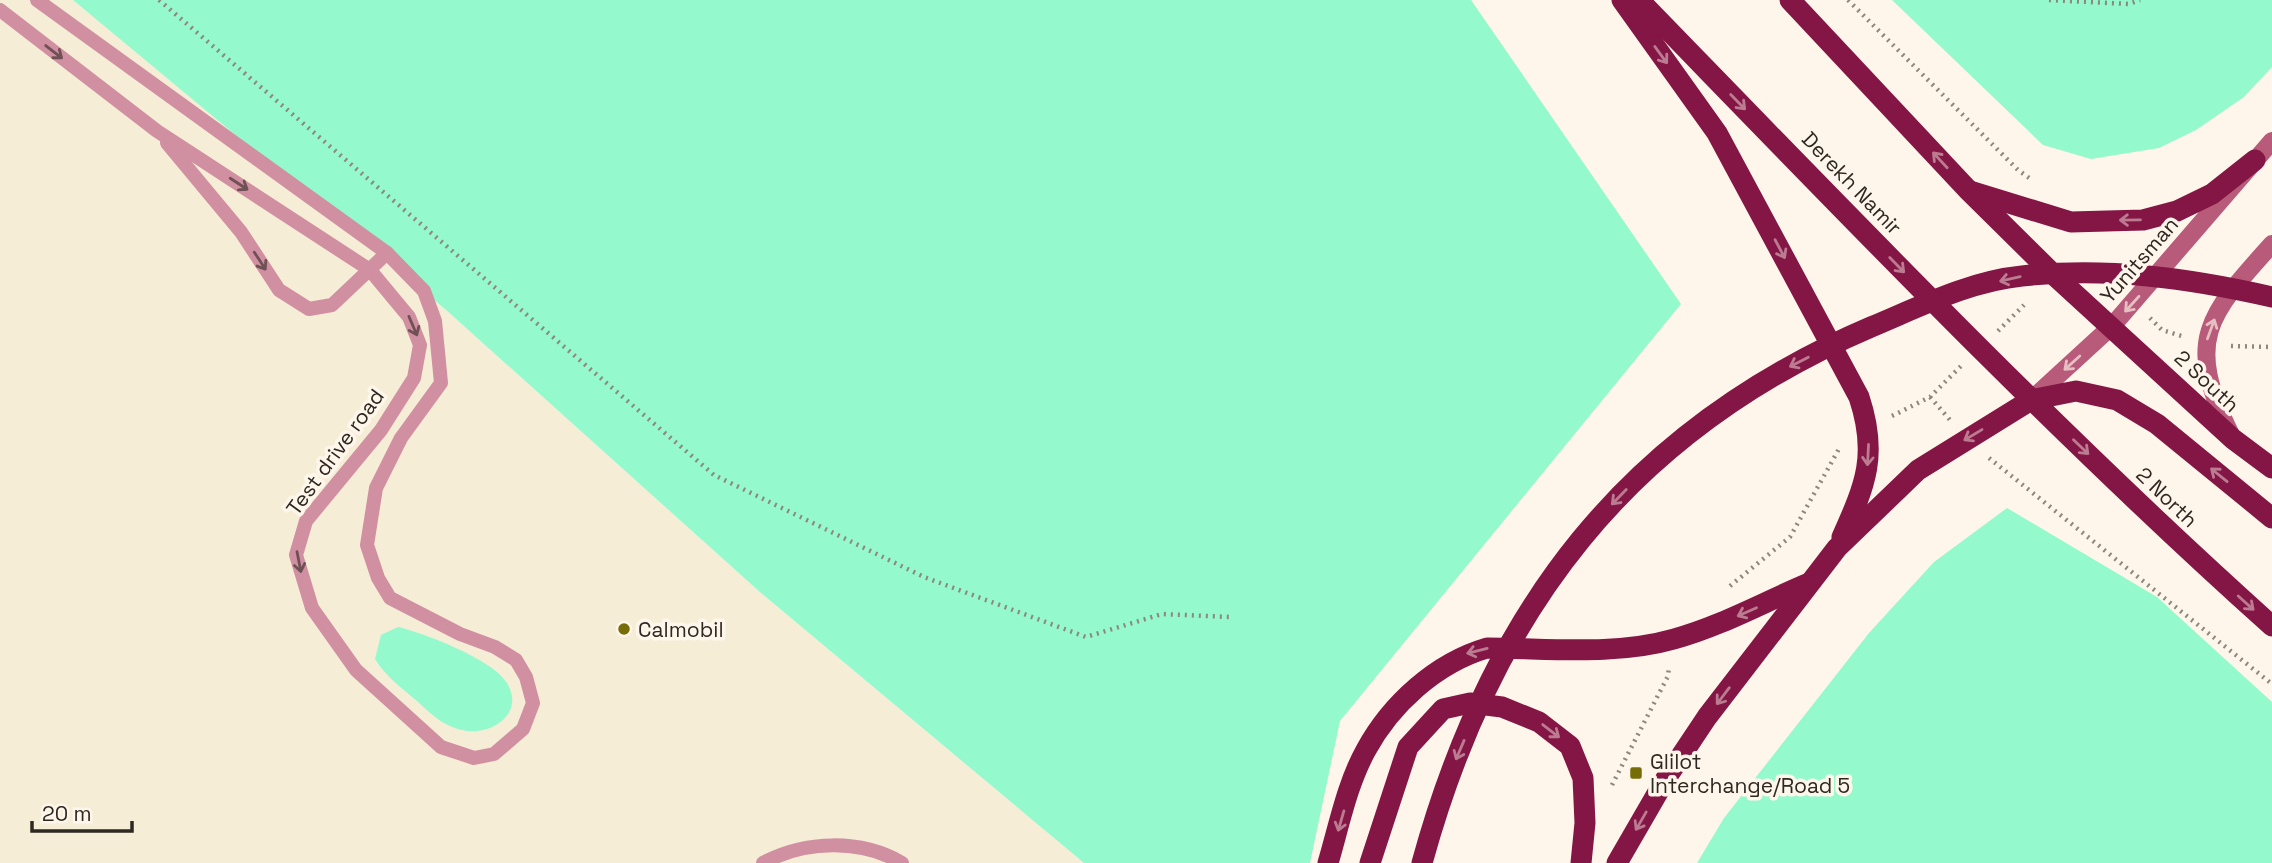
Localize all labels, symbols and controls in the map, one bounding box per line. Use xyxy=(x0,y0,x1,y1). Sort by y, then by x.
one-way arrow xyxy=(44,44,63,59)
one-way arrow xyxy=(1654,46,1669,64)
one-way arrow xyxy=(1730,93,1747,110)
street label: Derekh Namir xyxy=(1796,126,1908,240)
one-way arrow xyxy=(1931,152,1948,169)
one-way arrow xyxy=(228,178,248,192)
street label: Yunitsman xyxy=(2094,211,2184,309)
one-way arrow xyxy=(2118,214,2141,227)
one-way arrow xyxy=(1774,238,1787,259)
one-way arrow xyxy=(253,251,267,271)
one-way arrow xyxy=(1888,256,1905,273)
one-way arrow xyxy=(1999,273,2022,286)
one-way arrow xyxy=(2124,295,2140,313)
one-way arrow xyxy=(407,315,420,336)
one-way arrow xyxy=(2206,318,2218,340)
street label: 2 South xyxy=(2169,344,2245,418)
one-way arrow xyxy=(2064,354,2081,371)
one-way arrow xyxy=(1789,355,1810,369)
street label: Test drive road xyxy=(280,384,390,520)
one-way arrow xyxy=(1963,428,1983,442)
one-way arrow xyxy=(2072,439,2089,456)
one-way arrow xyxy=(1861,443,1874,466)
street label: 2 North xyxy=(2130,461,2204,533)
one-way arrow xyxy=(2211,467,2229,483)
one-way arrow xyxy=(1610,489,1627,506)
one-way arrow xyxy=(293,550,306,573)
one-way arrow xyxy=(2237,595,2255,611)
one-way arrow xyxy=(1737,606,1758,619)
place label: Calmobil xyxy=(638,616,724,643)
marker: Calmobil xyxy=(616,621,632,637)
one-way arrow xyxy=(1466,645,1489,658)
one-way arrow xyxy=(1716,686,1731,705)
one-way arrow xyxy=(1541,724,1560,739)
one-way arrow xyxy=(1453,739,1466,760)
place label: Glilot Interchange/Road 5 xyxy=(1650,748,1850,799)
marker: Glilot Interchange/Road 5 xyxy=(1628,765,1644,781)
scale bar xyxy=(32,790,131,834)
text: 20 m xyxy=(42,800,92,827)
one-way arrow xyxy=(1333,810,1346,832)
one-way arrow xyxy=(1634,811,1648,831)

